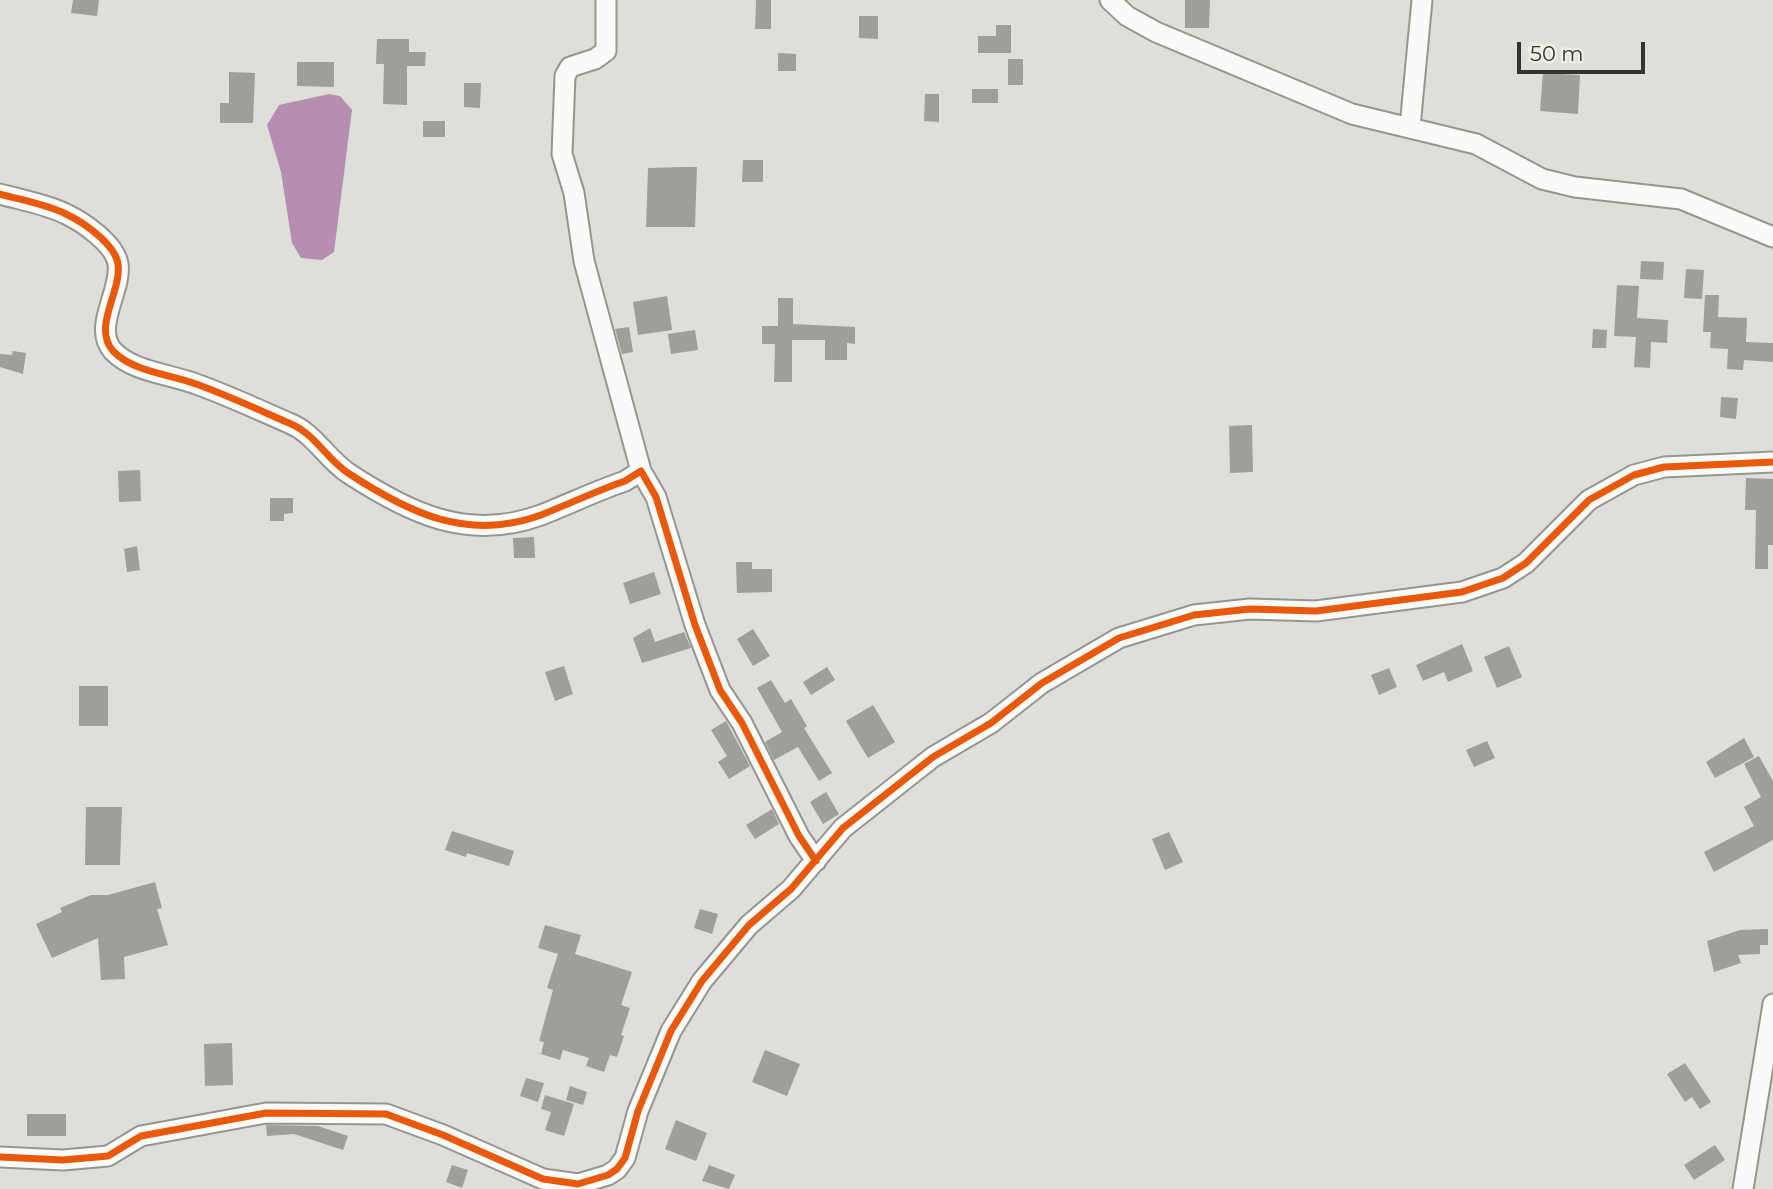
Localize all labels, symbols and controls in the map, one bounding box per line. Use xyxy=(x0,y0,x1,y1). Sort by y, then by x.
scale bar xyxy=(1521,28,1649,72)
text: 50 m xyxy=(1530,41,1584,66)

